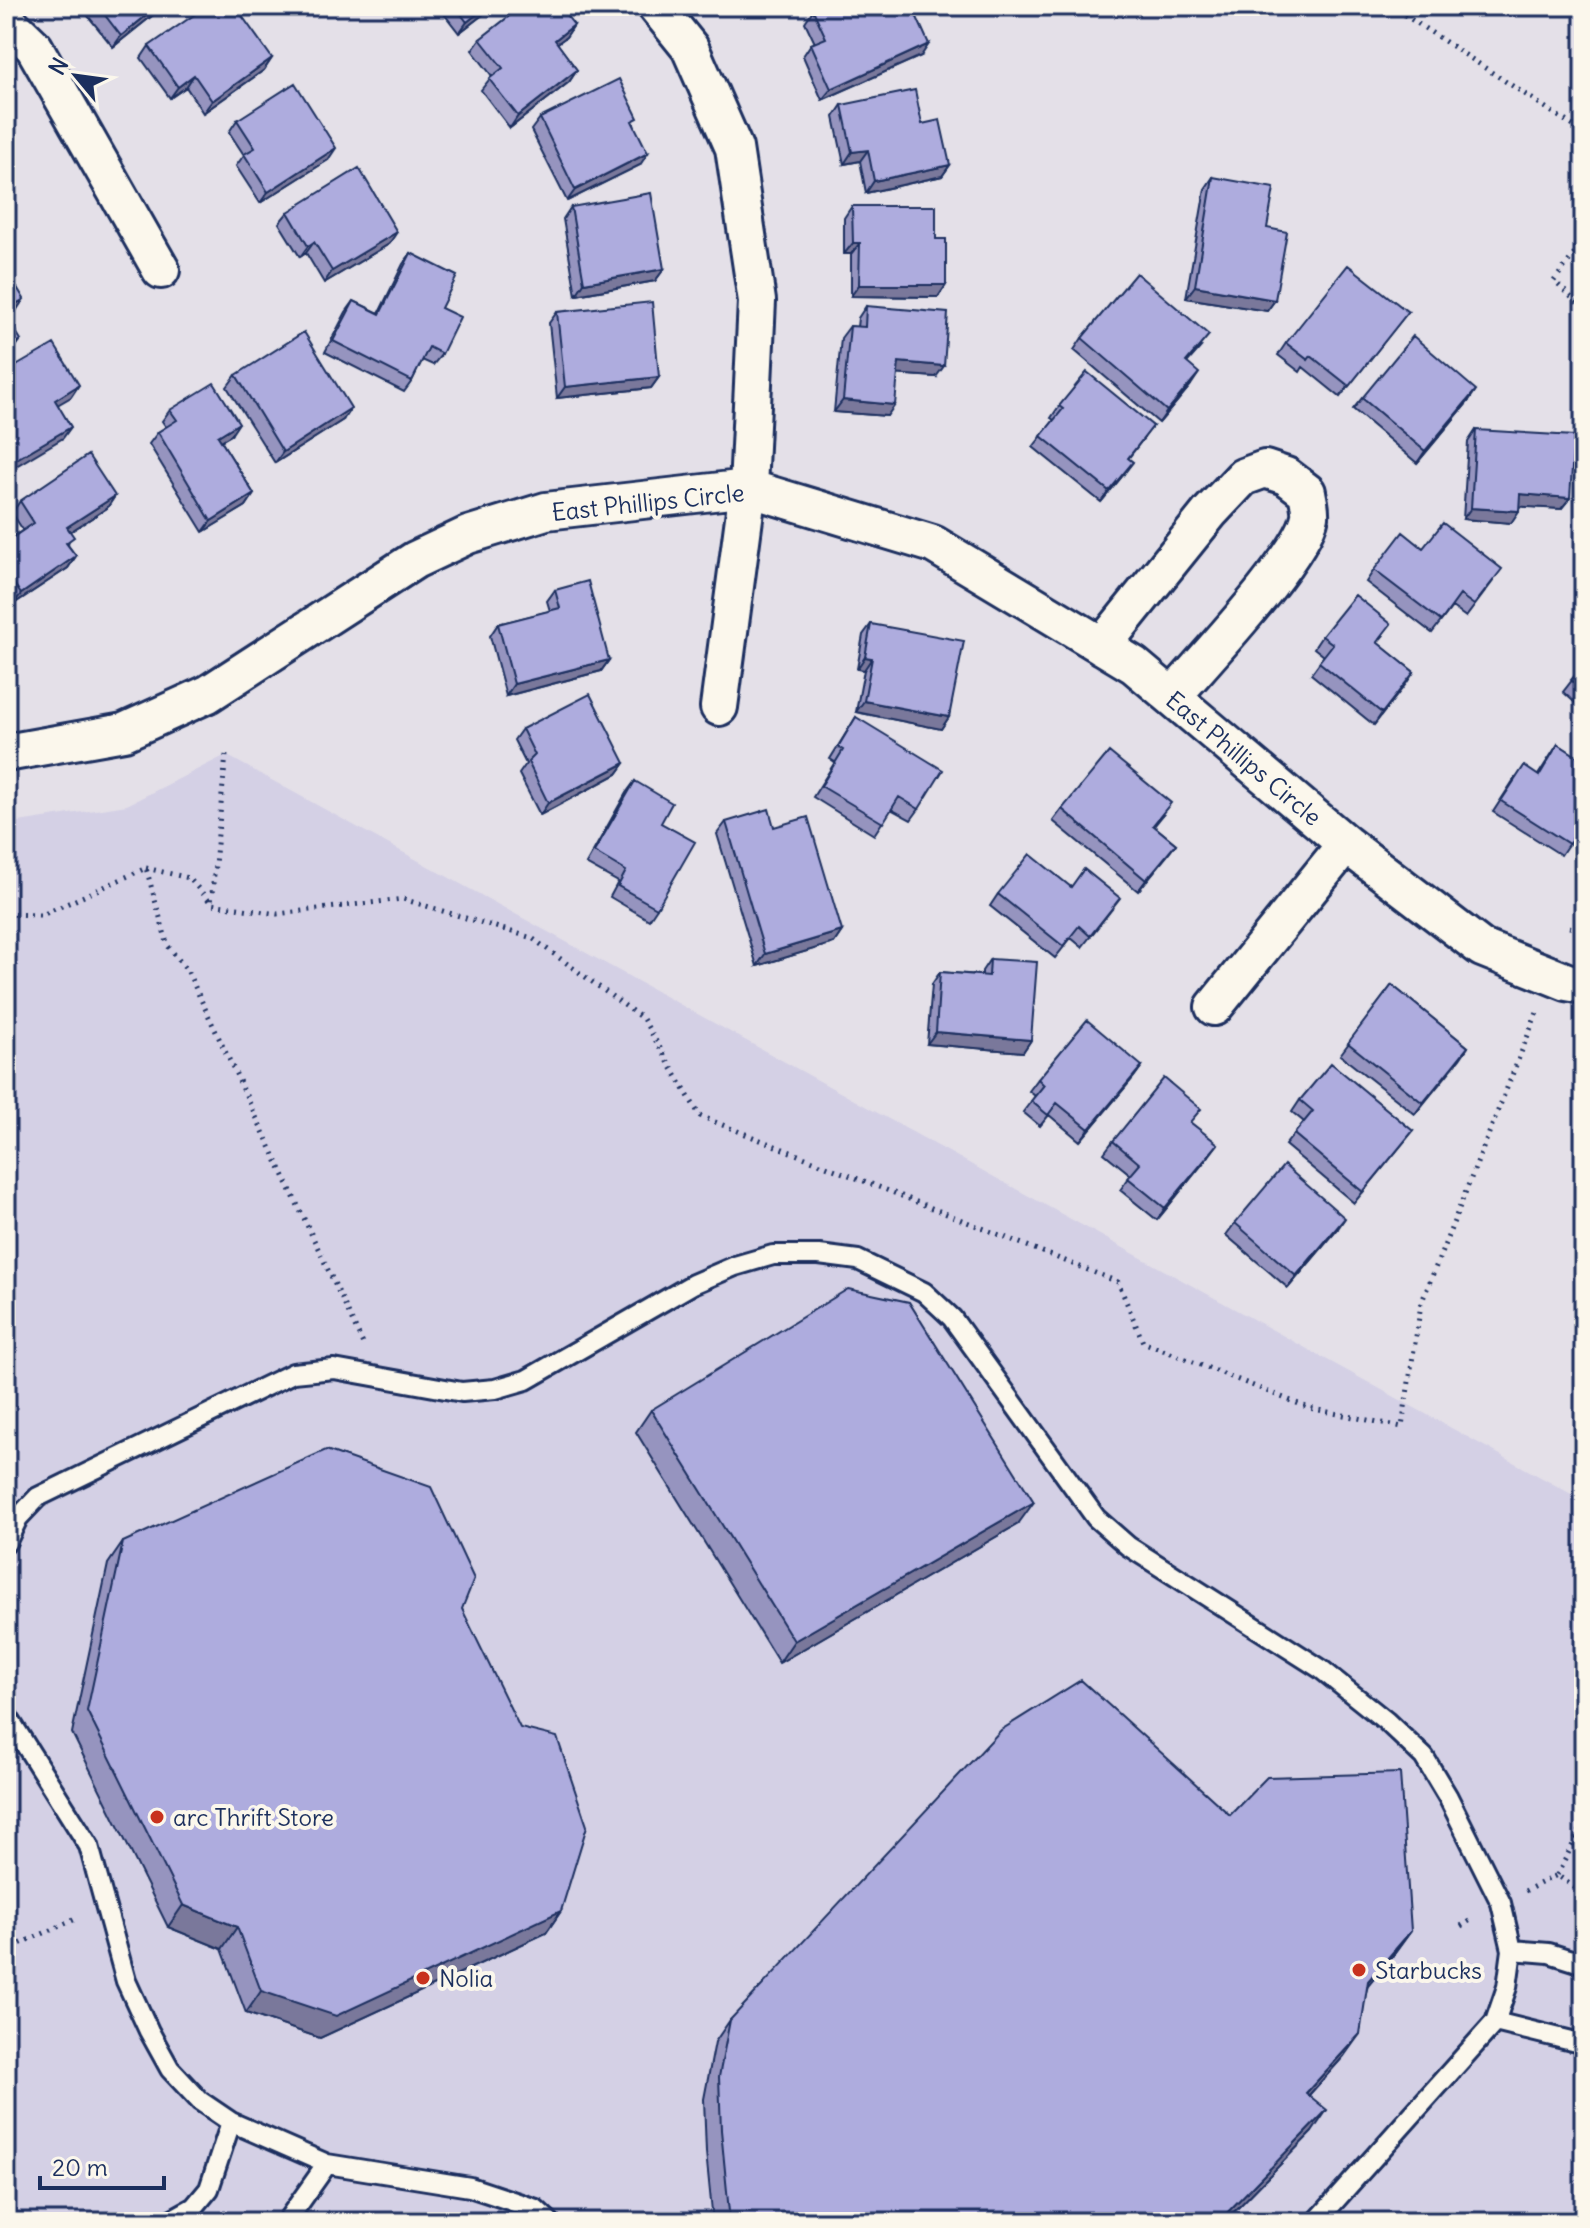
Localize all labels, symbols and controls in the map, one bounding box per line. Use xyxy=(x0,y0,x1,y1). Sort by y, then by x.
north arrow xyxy=(36,36,116,116)
text: N xyxy=(43,53,74,80)
street label: East Phillips Circle xyxy=(550,477,746,527)
street label: East Phillips Circle xyxy=(1160,684,1328,832)
place label: arc Thrift Store xyxy=(173,1802,334,1832)
marker: arc Thrift Store xyxy=(148,1808,166,1826)
place label: Starbucks xyxy=(1375,1955,1482,1985)
marker: Starbucks xyxy=(1350,1961,1368,1979)
place label: Nolia xyxy=(439,1963,493,1993)
marker: Nolia xyxy=(414,1969,432,1987)
scale bar xyxy=(40,2140,164,2190)
text: 20 m xyxy=(52,2152,108,2182)

